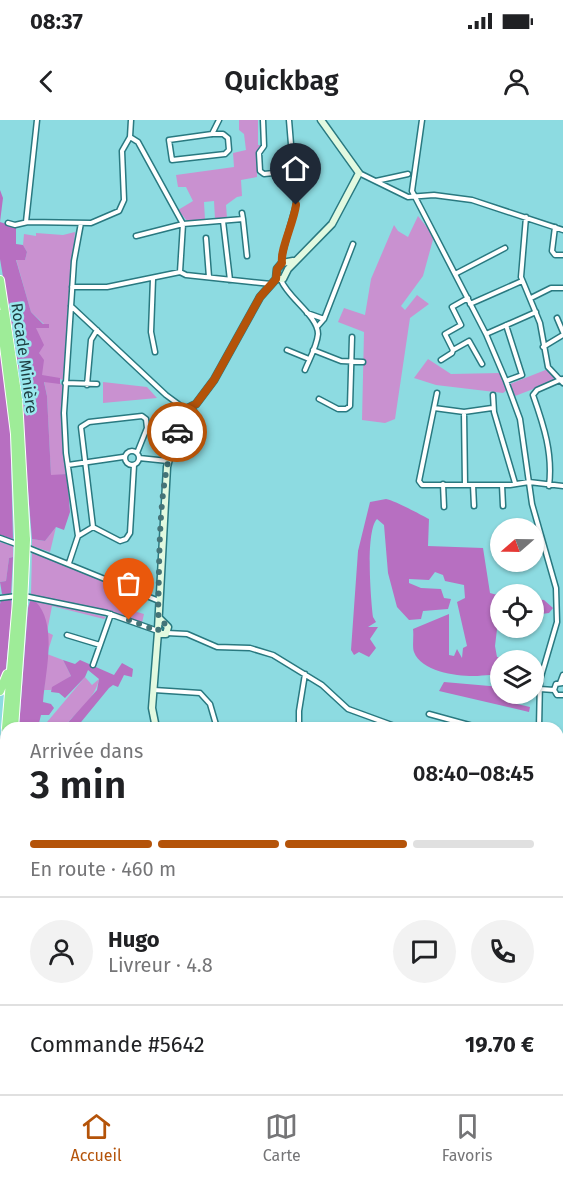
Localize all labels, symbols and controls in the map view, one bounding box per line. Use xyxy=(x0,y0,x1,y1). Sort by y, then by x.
text: 08:37 xyxy=(30,8,83,35)
icon: back xyxy=(30,65,63,98)
text: Quickbag xyxy=(224,65,339,97)
icon: person xyxy=(500,65,533,98)
pin xyxy=(270,143,321,205)
icon: home xyxy=(279,152,312,185)
street label: Rocade Minière xyxy=(7,302,42,415)
courier xyxy=(147,402,207,462)
icon: car xyxy=(161,416,194,449)
north arrow xyxy=(490,518,544,572)
map controls xyxy=(490,518,544,704)
pin xyxy=(103,558,154,620)
icon: bag xyxy=(112,567,145,600)
button: locate xyxy=(490,584,544,638)
button: layers xyxy=(490,650,544,704)
text: Arrivée dans xyxy=(30,739,143,763)
text: 08:40–08:45 xyxy=(413,760,534,787)
text: 3 min xyxy=(30,762,126,808)
text: En route · 460 m xyxy=(30,857,176,881)
button: person xyxy=(30,920,93,983)
button: chat xyxy=(393,920,456,983)
button: phone xyxy=(471,920,534,983)
text: Hugo xyxy=(108,926,160,953)
text: Livreur · 4.8 xyxy=(108,953,213,977)
text: Commande #5642 xyxy=(30,1031,205,1058)
text: 19.70 € xyxy=(465,1031,534,1058)
tab: Accueil xyxy=(71,1110,122,1165)
tab: Carte xyxy=(263,1110,301,1165)
tab: Favoris xyxy=(442,1110,492,1165)

